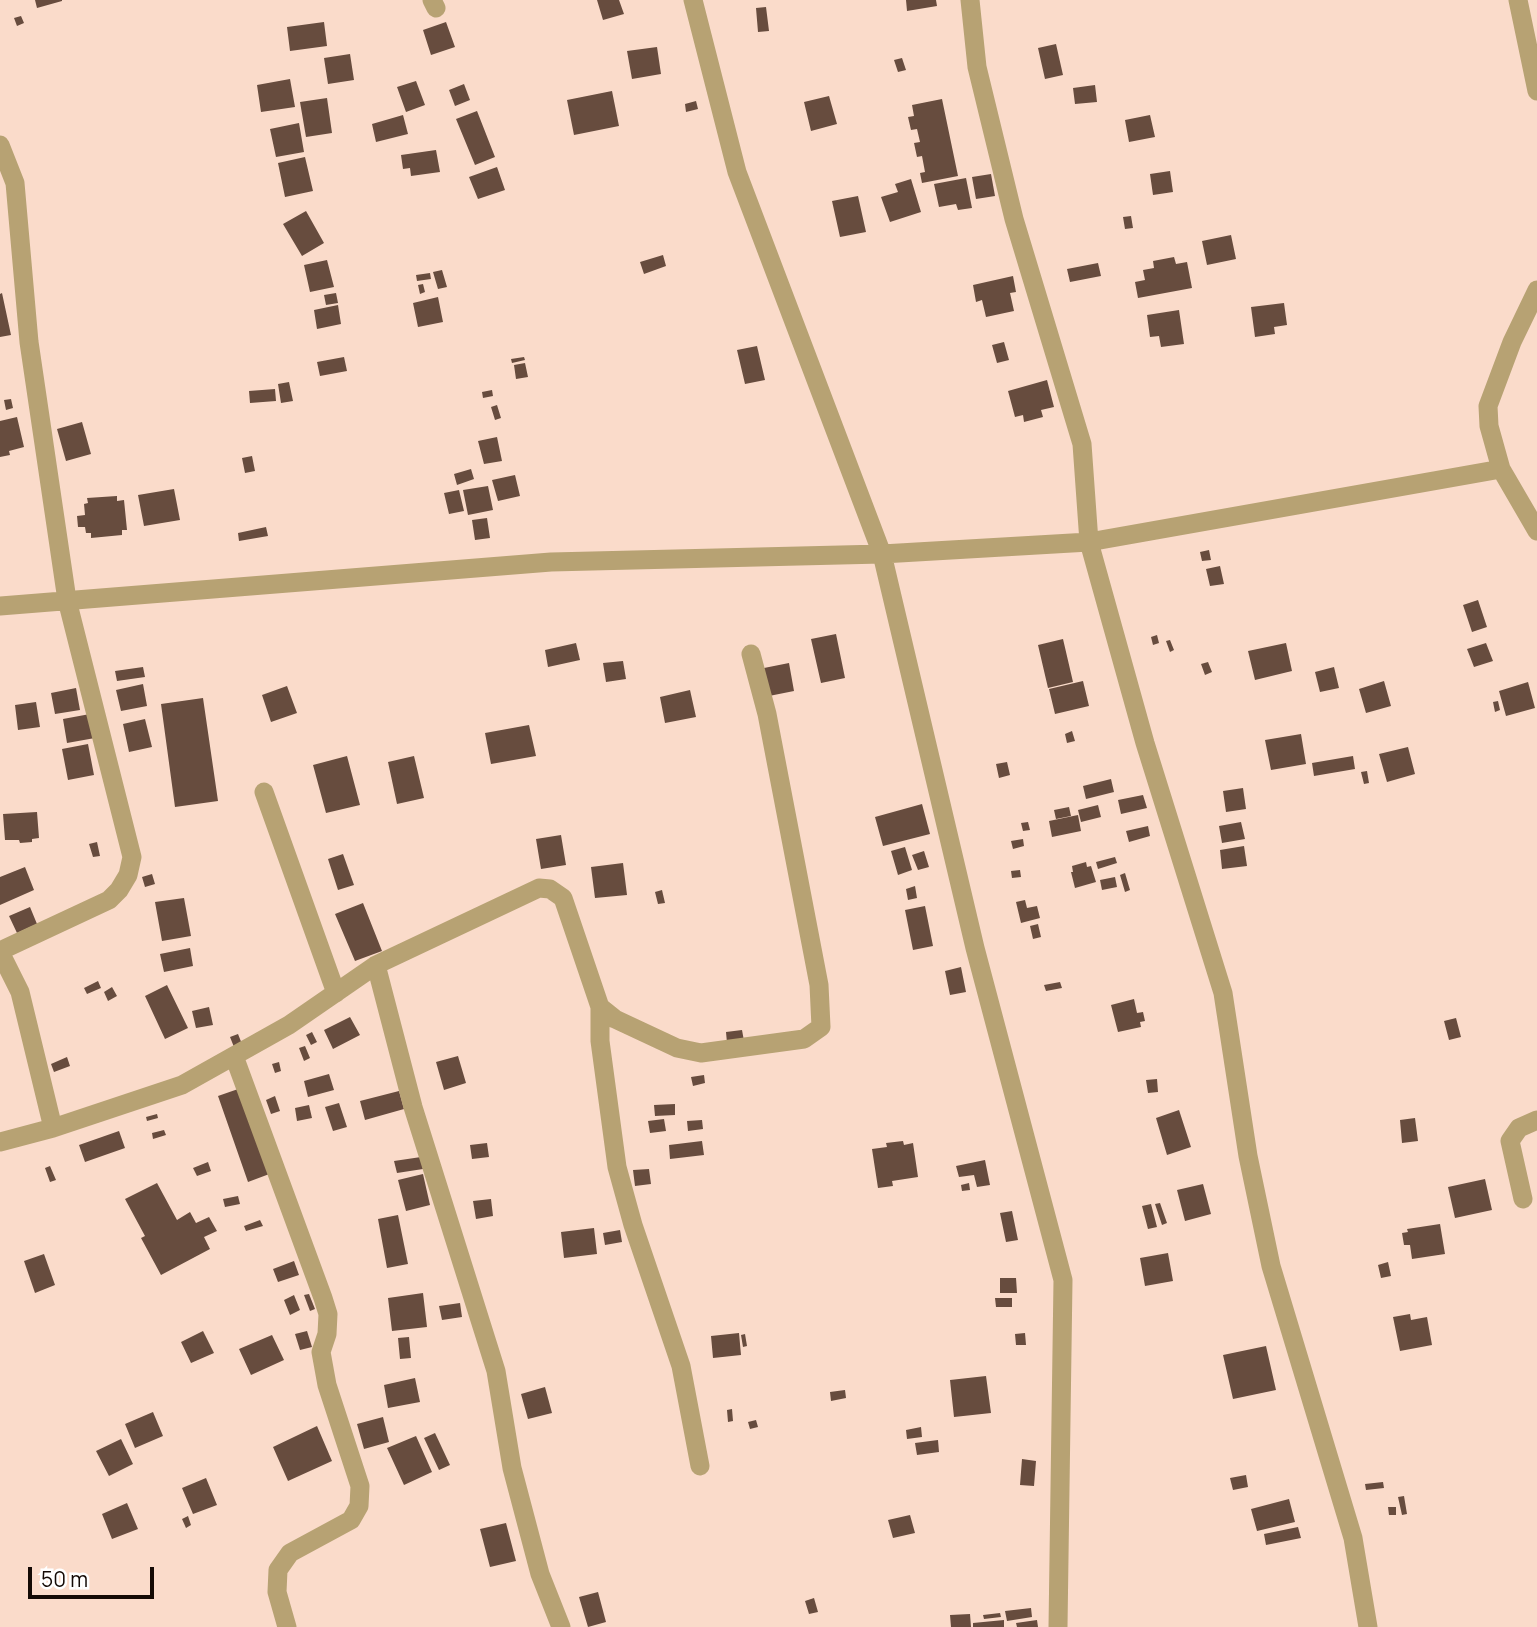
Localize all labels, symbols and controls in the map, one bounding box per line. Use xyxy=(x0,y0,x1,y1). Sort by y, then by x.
scale bar xyxy=(32,1554,158,1598)
text: 50 m xyxy=(41,1565,88,1593)

